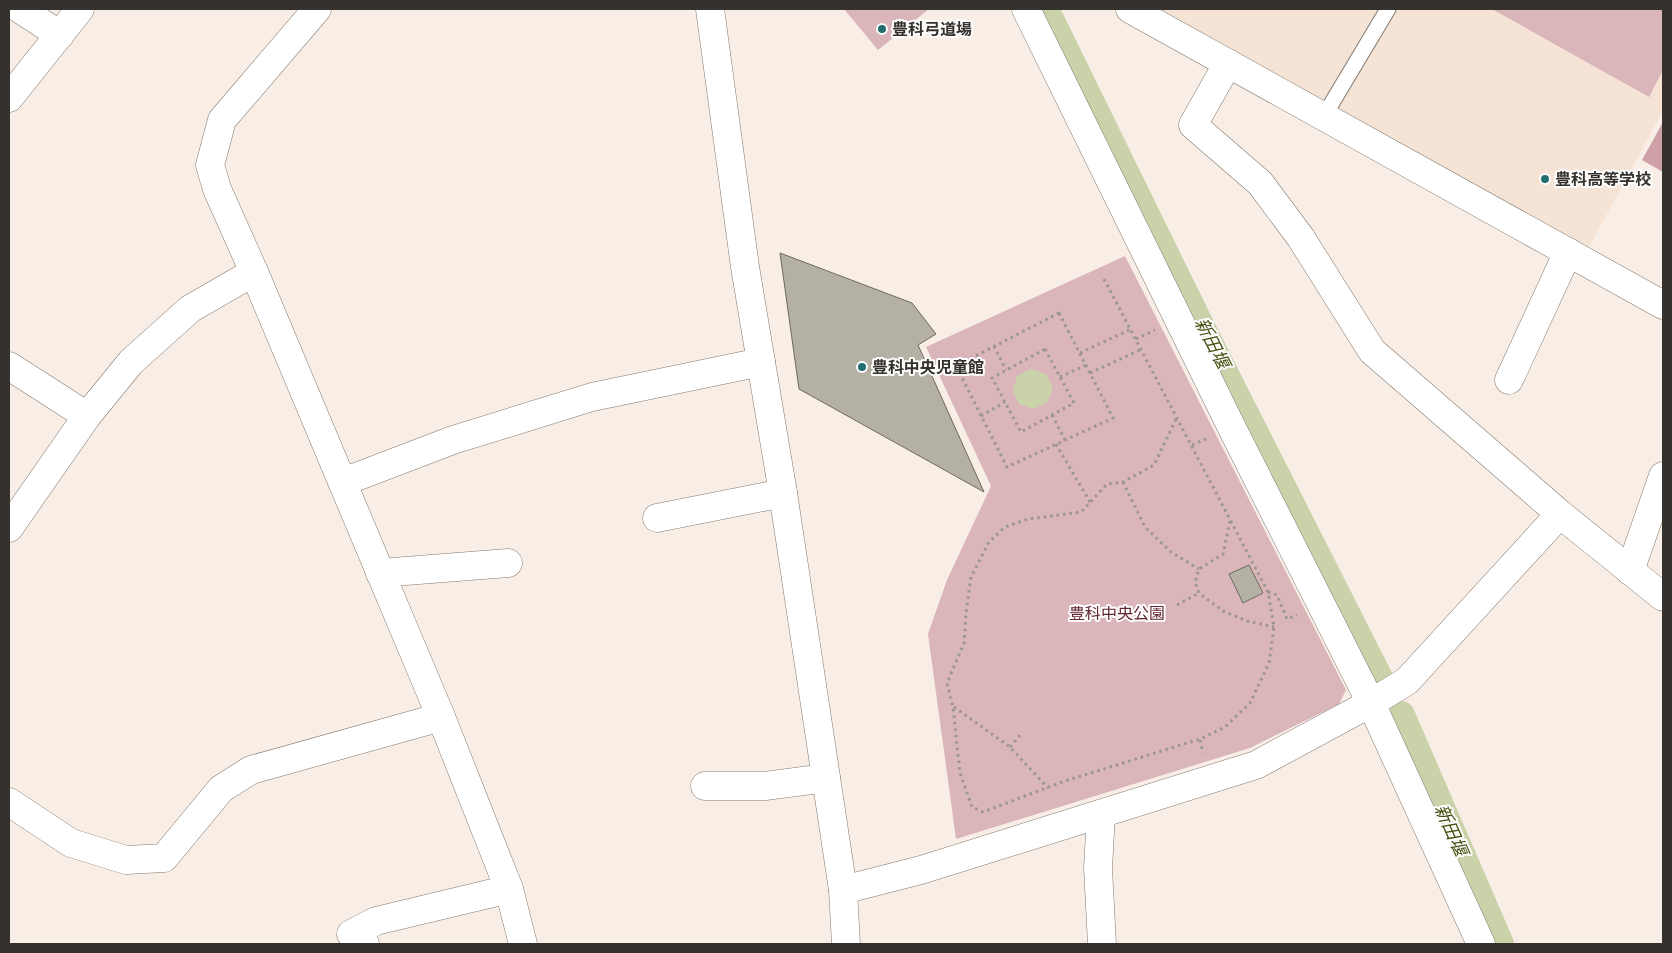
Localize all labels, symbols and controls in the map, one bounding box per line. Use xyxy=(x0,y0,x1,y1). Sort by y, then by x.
place label: 豊科弓道場 xyxy=(892,18,972,40)
marker: 豊科弓道場 xyxy=(876,23,888,35)
place label: 豊科高等学校 xyxy=(1555,168,1651,190)
marker: 豊科高等学校 xyxy=(1539,173,1551,185)
water label: 新田堰 xyxy=(1189,313,1237,375)
place label: 豊科中央児童館 xyxy=(872,356,984,378)
marker: 豊科中央児童館 xyxy=(856,361,868,373)
park label: 豊科中央公園 xyxy=(1069,602,1165,624)
water label: 新田堰 xyxy=(1429,800,1475,862)

